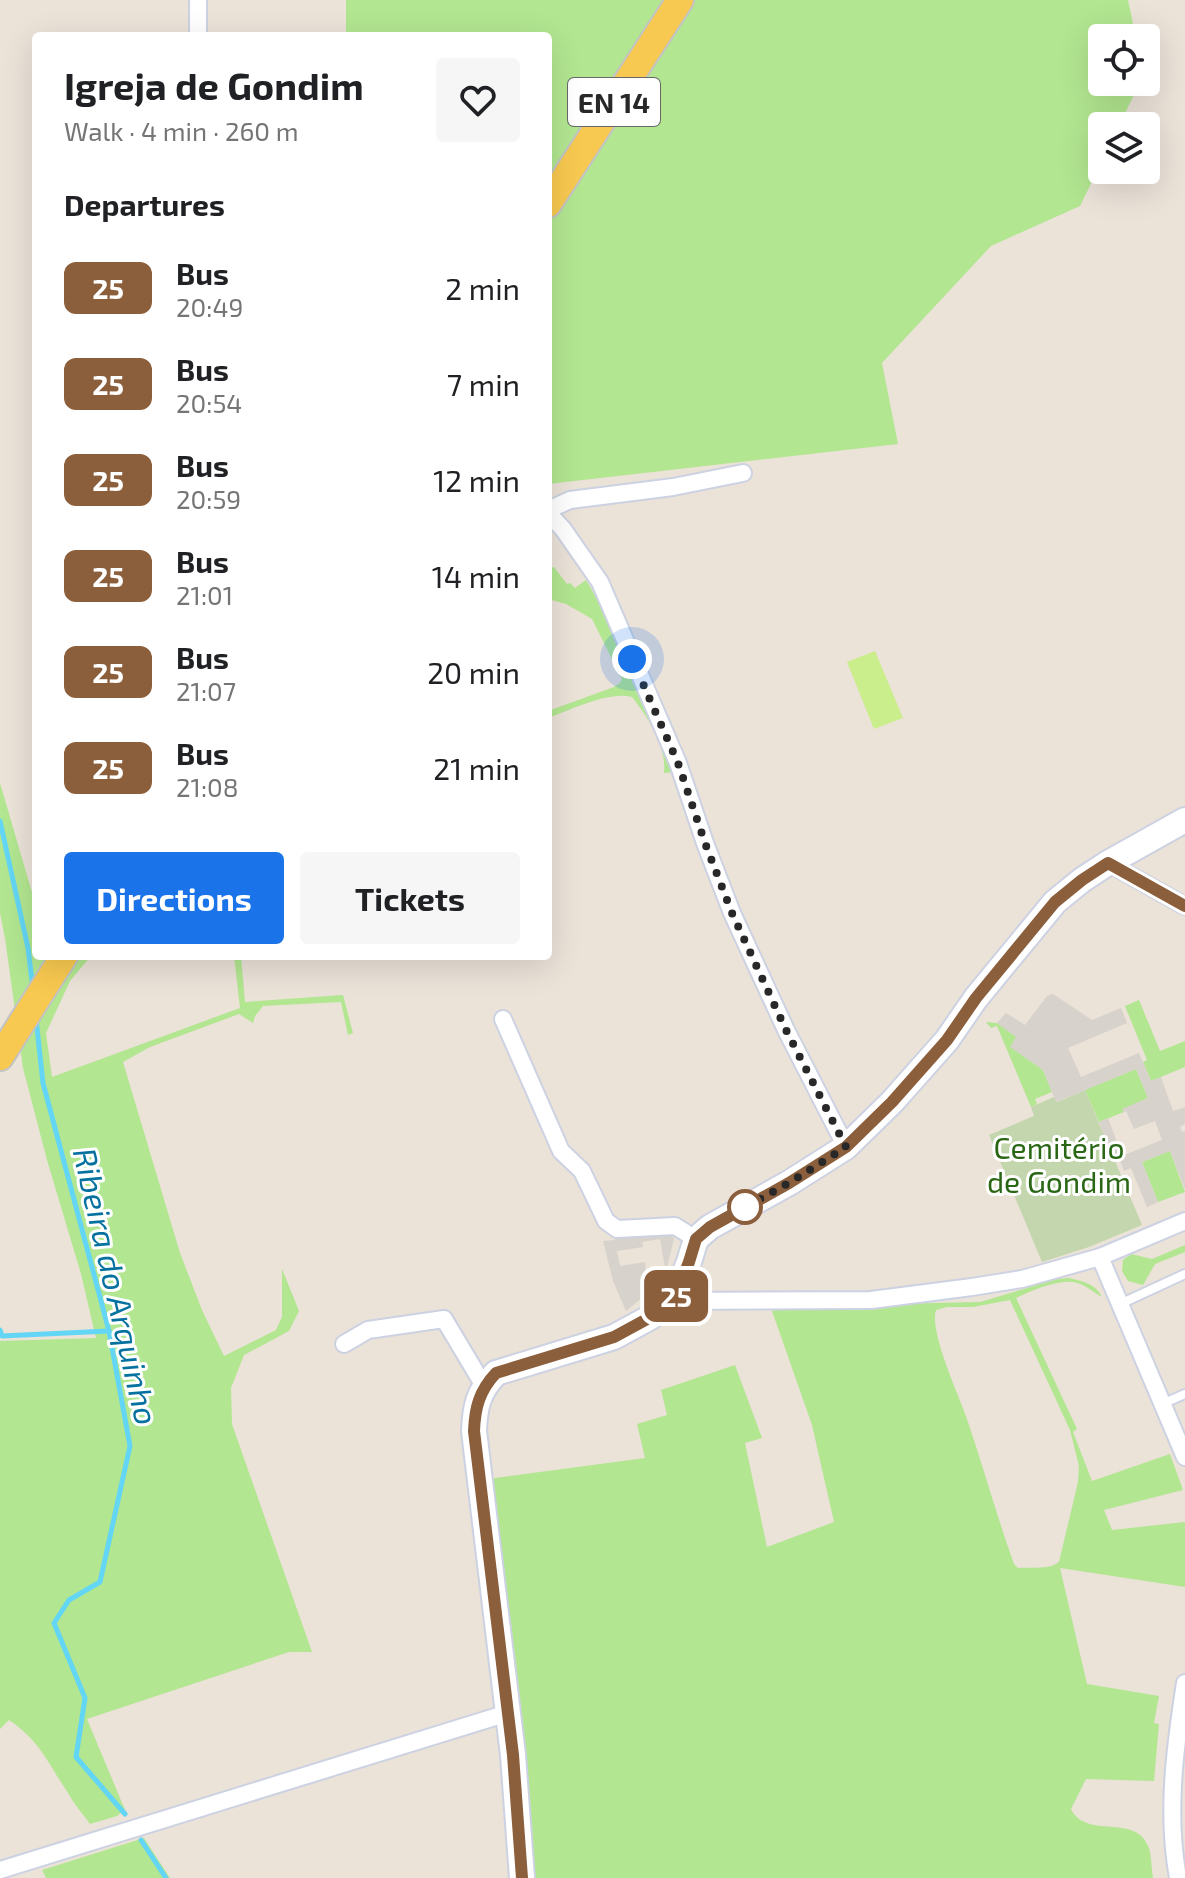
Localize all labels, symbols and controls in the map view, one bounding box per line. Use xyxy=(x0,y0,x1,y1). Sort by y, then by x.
map controls xyxy=(1088,24,1160,184)
button: locate xyxy=(1088,24,1160,96)
button: heart xyxy=(436,58,520,142)
text: Igreja de Gondim xyxy=(64,62,364,108)
road number: EN 14 xyxy=(568,78,660,126)
button: layers xyxy=(1088,112,1160,184)
text: Walk · 4 min · 260 m xyxy=(64,115,299,146)
text: Departures xyxy=(64,186,225,222)
text: Bus xyxy=(176,255,229,291)
text: 2 min xyxy=(445,270,520,306)
text: 25 xyxy=(92,271,124,305)
text: 20:49 xyxy=(176,291,243,322)
text: Bus xyxy=(176,351,229,387)
text: 7 min xyxy=(447,366,520,402)
text: 25 xyxy=(92,367,124,401)
text: 20:54 xyxy=(176,387,242,418)
text: Bus xyxy=(176,447,229,483)
text: 12 min xyxy=(433,462,520,498)
text: 25 xyxy=(92,463,124,497)
text: 20:59 xyxy=(176,483,241,514)
text: Bus xyxy=(176,543,229,579)
text: 14 min xyxy=(432,558,520,594)
text: 25 xyxy=(92,559,124,593)
text: 21:01 xyxy=(176,579,233,610)
text: Bus xyxy=(176,639,229,675)
your location xyxy=(612,639,652,679)
text: 20 min xyxy=(427,654,520,690)
text: 25 xyxy=(92,655,124,689)
text: 21:07 xyxy=(176,675,236,706)
text: Bus xyxy=(176,735,229,771)
text: 21 min xyxy=(433,750,520,786)
text: 25 xyxy=(92,751,124,785)
text: 21:08 xyxy=(176,771,239,802)
button: Directions xyxy=(64,852,284,944)
button: Tickets xyxy=(300,852,520,944)
park label: Cemitério de Gondim xyxy=(987,1129,1131,1199)
water label: Ribeira do Arquinho xyxy=(66,1144,167,1429)
unlabelled marker xyxy=(728,1190,762,1224)
line badge: 25 xyxy=(640,1270,712,1322)
text: 25 xyxy=(660,1279,692,1313)

